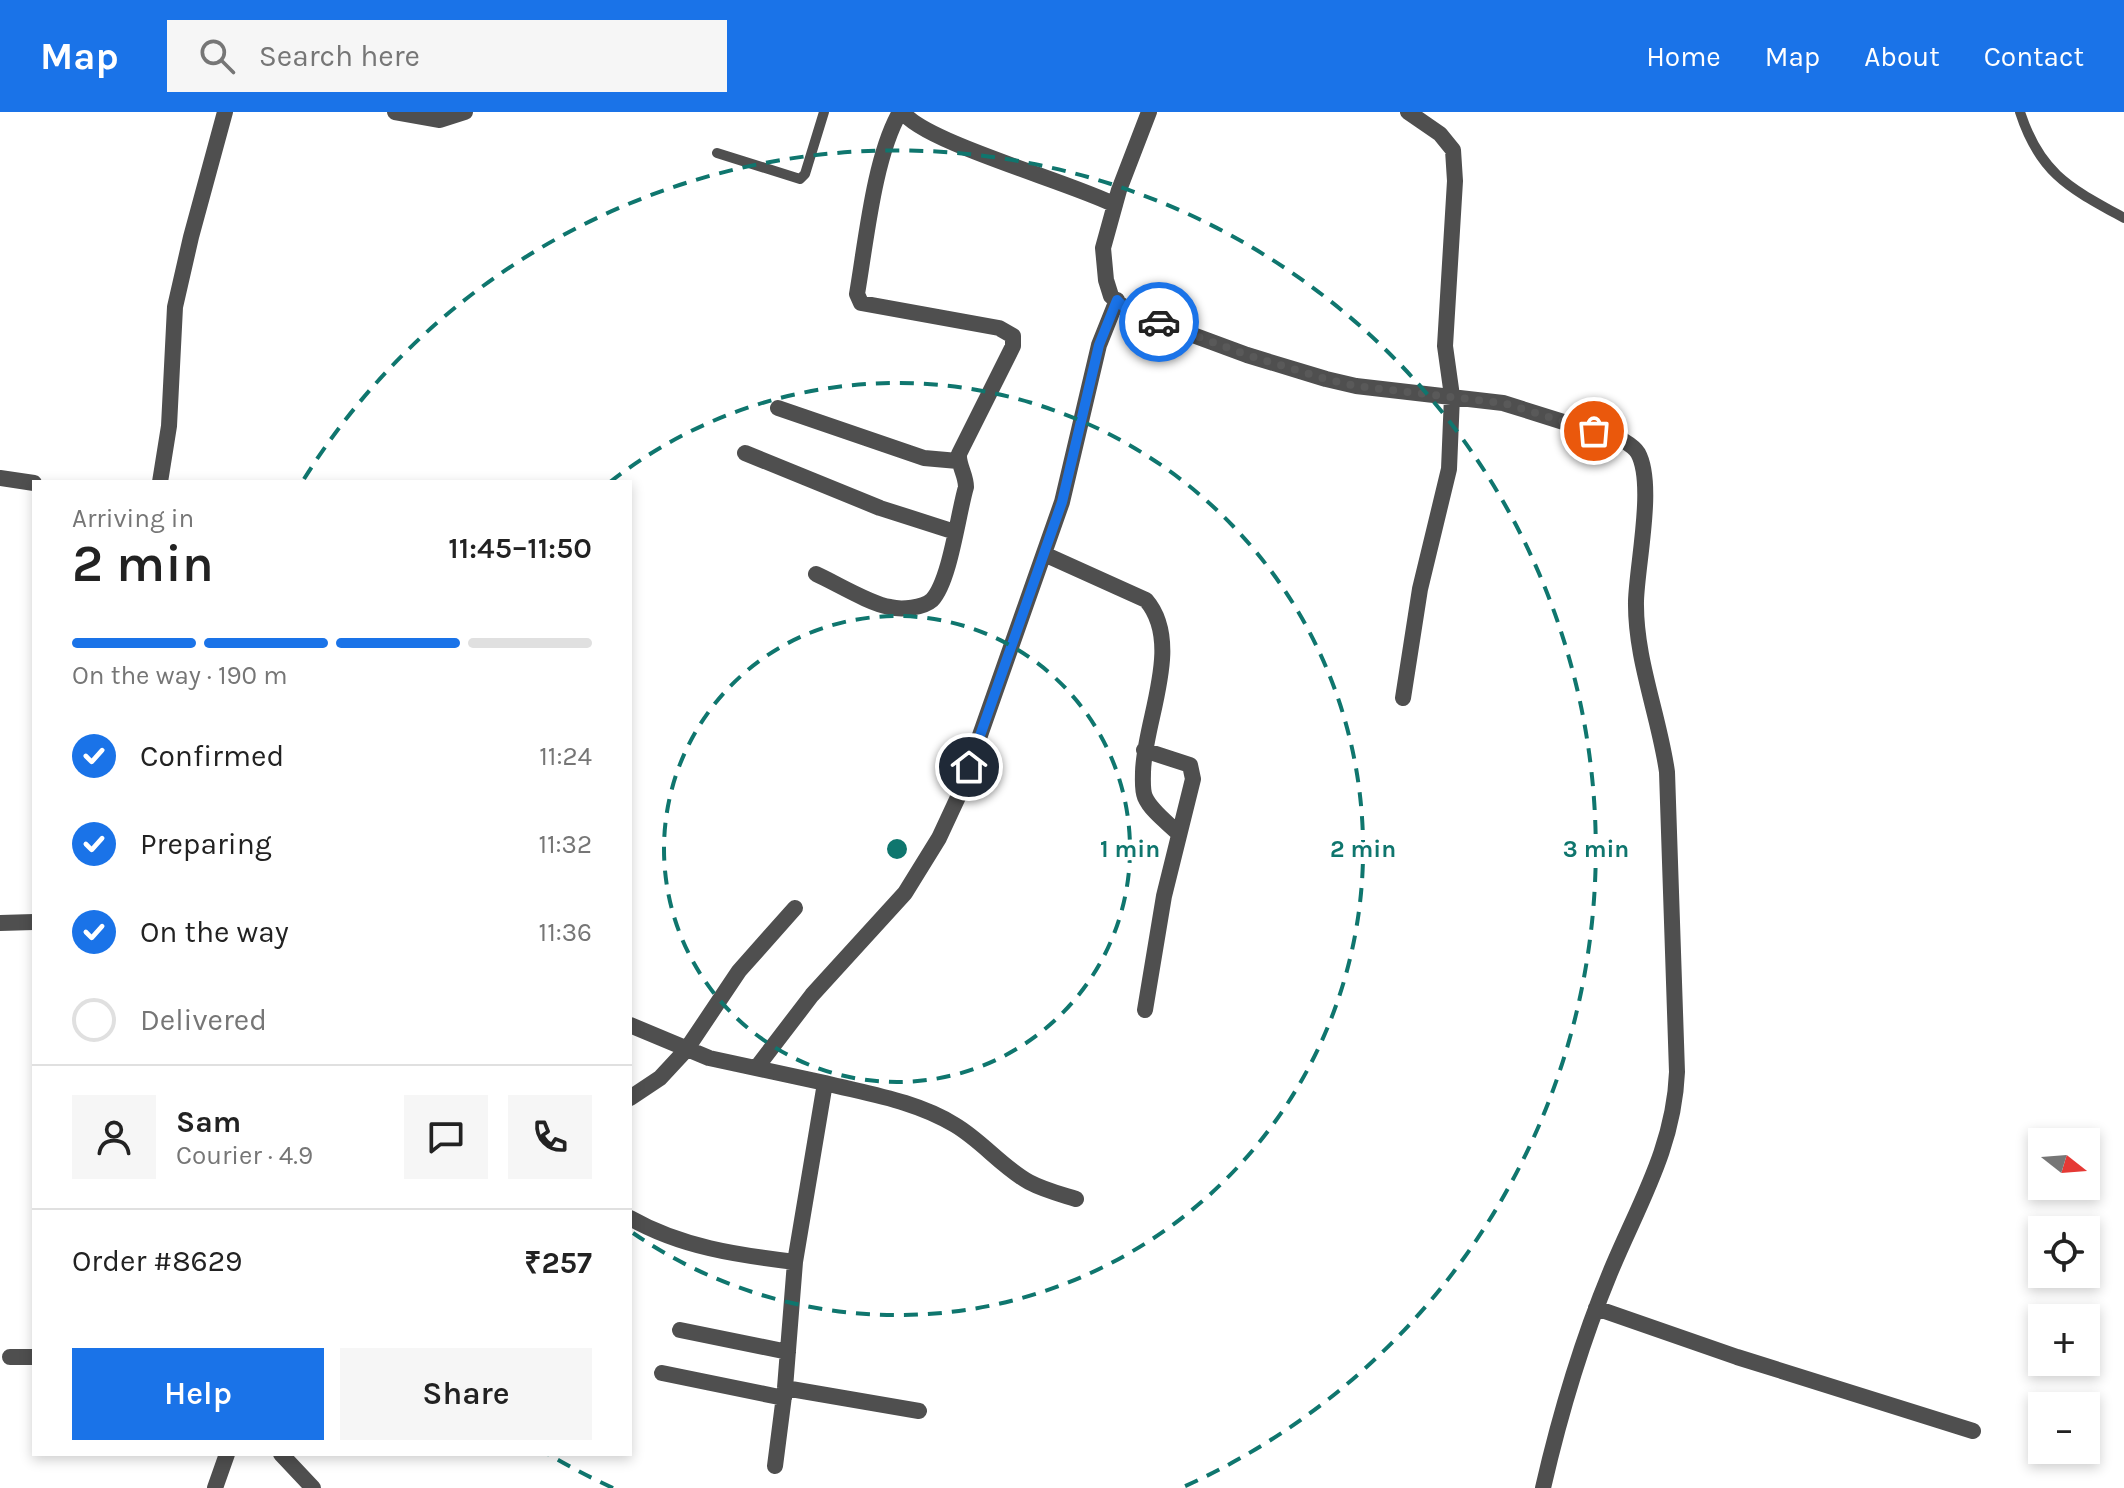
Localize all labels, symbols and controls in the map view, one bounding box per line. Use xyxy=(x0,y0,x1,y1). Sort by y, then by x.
search box xyxy=(167,20,727,92)
text: Map xyxy=(40,34,119,79)
icon: search xyxy=(195,34,239,78)
text: Search here xyxy=(259,38,420,74)
text: Home xyxy=(1646,40,1721,73)
text: Map xyxy=(1765,40,1820,73)
text: About xyxy=(1864,40,1940,73)
text: Contact xyxy=(1984,40,2084,73)
courier xyxy=(1119,282,1199,362)
icon: car xyxy=(1137,300,1181,344)
pin xyxy=(1560,397,1628,465)
icon: bag xyxy=(1572,409,1616,453)
text: Arriving in xyxy=(72,503,194,534)
text: 11:45–11:50 xyxy=(448,530,592,566)
text: 2 min xyxy=(72,533,214,594)
text: On the way · 190 m xyxy=(72,660,288,691)
pin xyxy=(935,733,1003,801)
icon: check xyxy=(72,734,116,778)
text: Confirmed xyxy=(140,738,284,774)
text: 11:24 xyxy=(539,741,592,772)
icon: home xyxy=(947,745,991,789)
icon: check xyxy=(72,822,116,866)
text: Preparing xyxy=(140,826,272,862)
text: 11:32 xyxy=(538,829,592,860)
centre of rings xyxy=(883,835,911,863)
text: 1 min xyxy=(1100,835,1160,863)
text: 2 min xyxy=(1330,835,1396,863)
text: 3 min xyxy=(1563,835,1629,863)
icon: check xyxy=(72,910,116,954)
text: On the way xyxy=(140,914,289,950)
text: 11:36 xyxy=(539,917,592,948)
text: Delivered xyxy=(140,1002,267,1038)
button: person xyxy=(72,1095,156,1179)
button: chat xyxy=(404,1095,488,1179)
button: phone xyxy=(508,1095,592,1179)
text: Sam xyxy=(176,1104,241,1140)
north arrow xyxy=(2028,1128,2100,1200)
map controls xyxy=(2028,1128,2100,1464)
text: Courier · 4.9 xyxy=(176,1140,313,1171)
button: locate xyxy=(2028,1216,2100,1288)
text: Order #8629 xyxy=(72,1243,243,1279)
text: ₹257 xyxy=(524,1245,592,1281)
button: + xyxy=(2028,1304,2100,1376)
button: Help xyxy=(72,1348,324,1440)
button: Share xyxy=(340,1348,592,1440)
button: − xyxy=(2028,1392,2100,1464)

